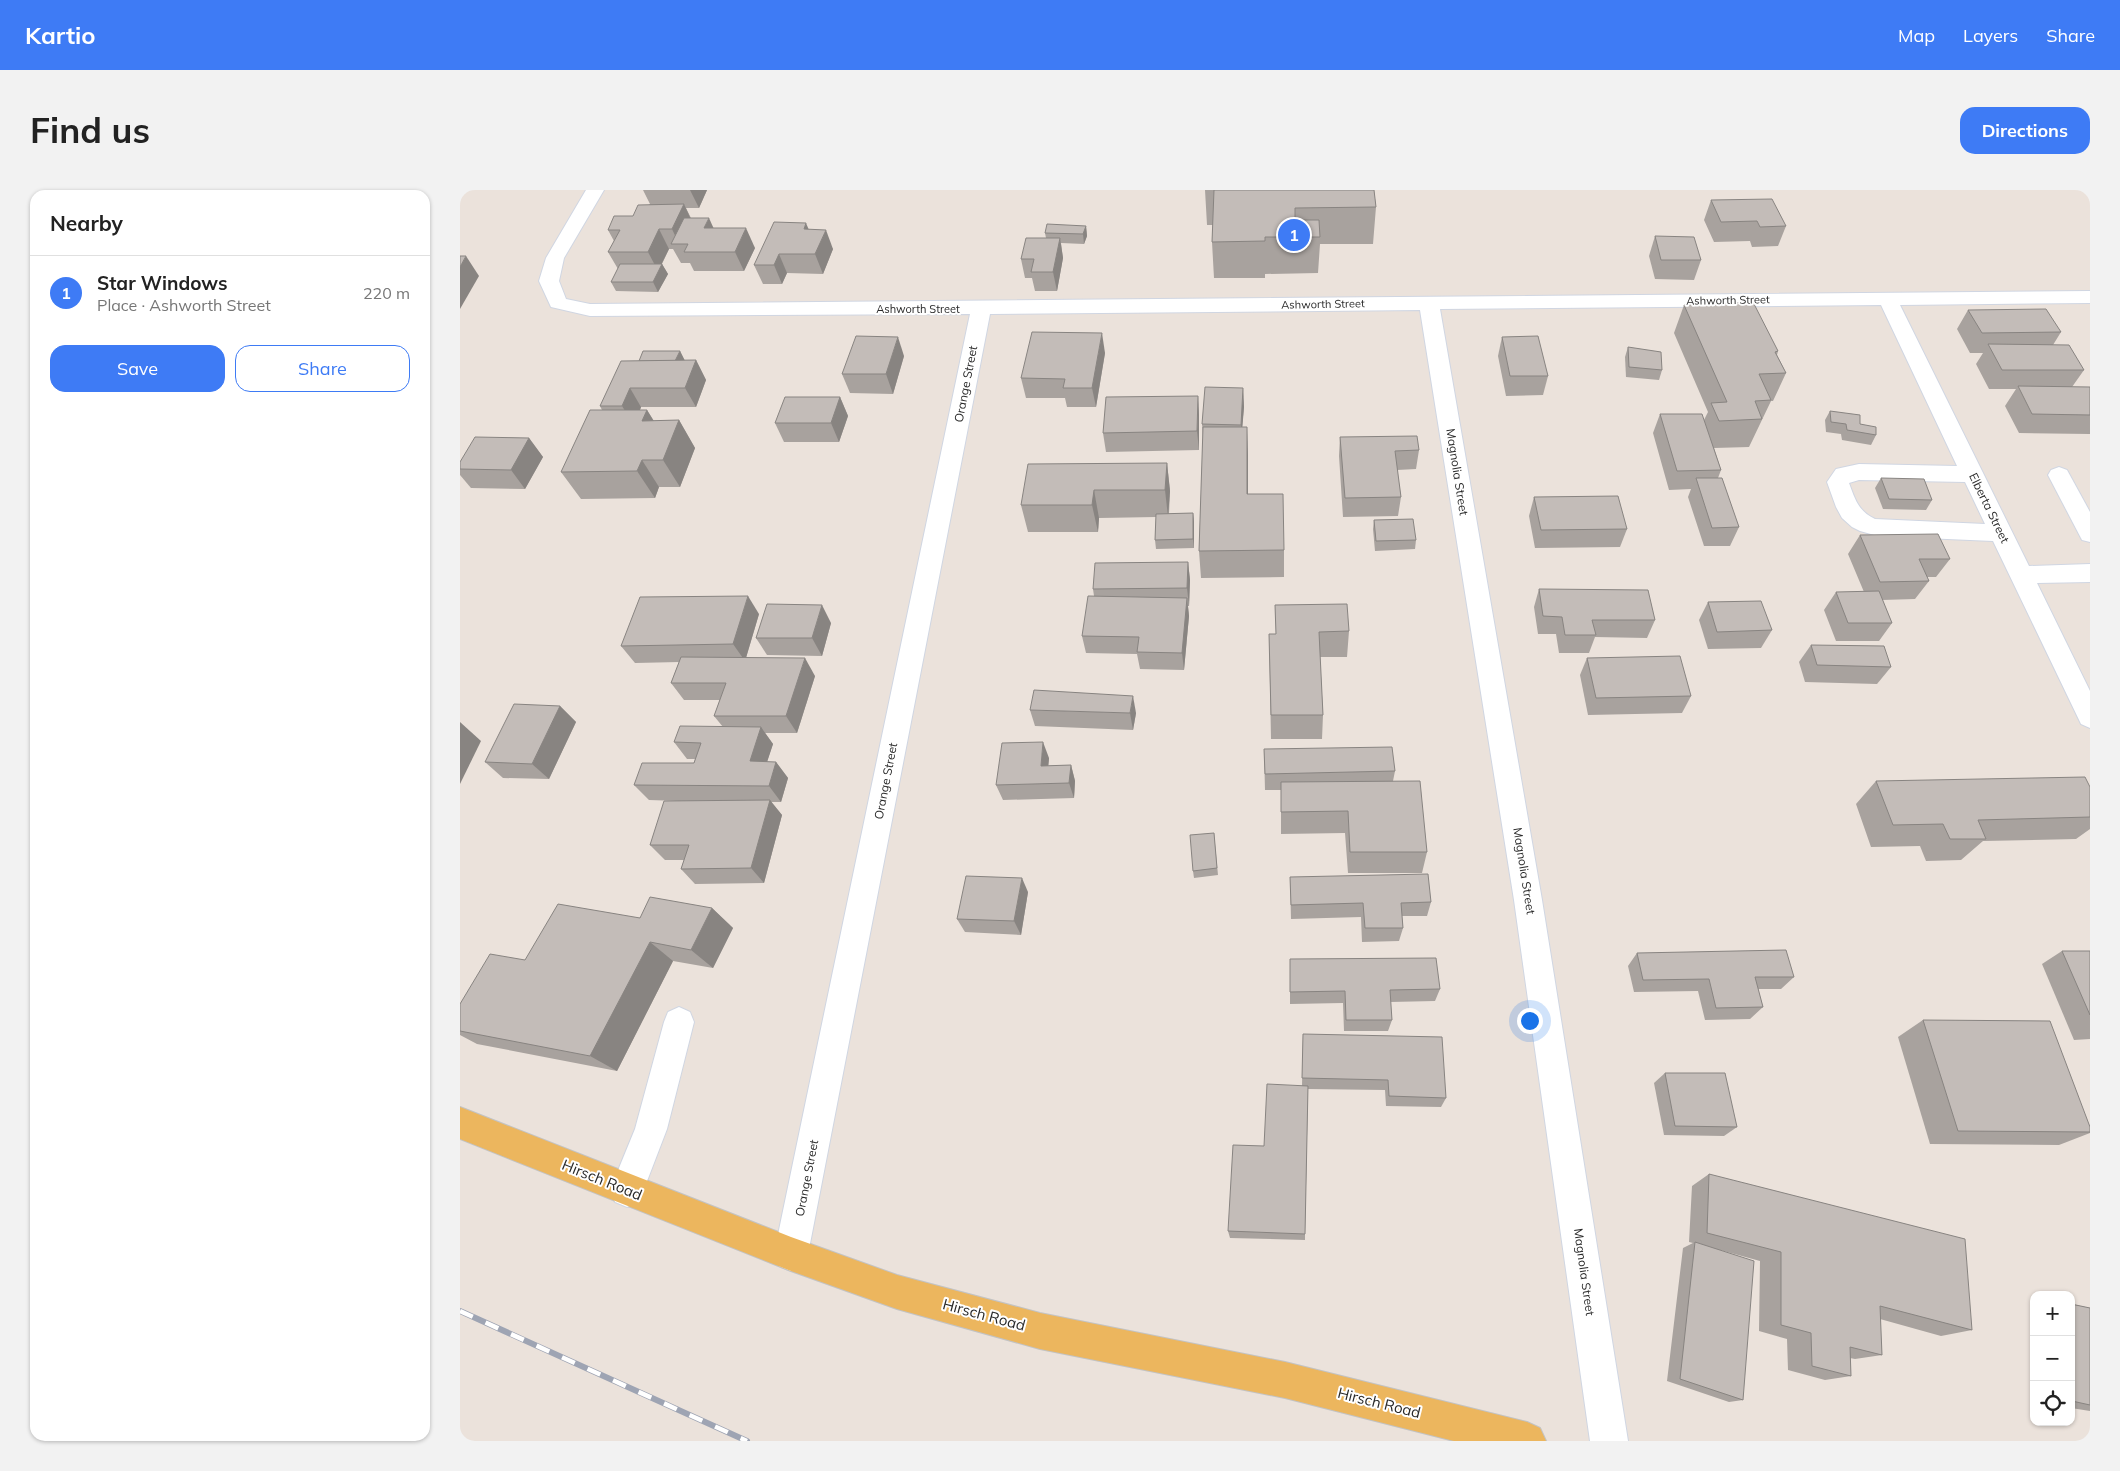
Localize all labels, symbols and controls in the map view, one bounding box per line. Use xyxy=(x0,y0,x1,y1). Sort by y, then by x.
text: Kartio xyxy=(25,20,96,50)
text: Map xyxy=(1898,24,1935,47)
text: Layers xyxy=(1963,24,2018,47)
text: Share xyxy=(2046,24,2095,47)
button: Directions xyxy=(1960,107,2090,154)
text: Find us xyxy=(30,108,150,152)
text: Nearby xyxy=(50,210,123,236)
pin: 1 xyxy=(1278,216,1310,254)
text: Star Windows xyxy=(97,271,227,295)
text: 1 xyxy=(61,283,71,303)
text: 220 m xyxy=(363,283,410,303)
street label: Ashworth Street xyxy=(1686,292,1770,308)
text: Place · Ashworth Street xyxy=(97,295,271,315)
street label: Ashworth Street xyxy=(1281,296,1365,312)
street label: Ashworth Street xyxy=(876,302,960,316)
street label: Orange Street xyxy=(951,344,980,424)
button: Save xyxy=(50,345,225,392)
button: Share xyxy=(235,345,410,392)
street label: Magnolia Street xyxy=(1443,427,1472,516)
street label: Elberta Street xyxy=(1966,470,2013,545)
street label: Orange Street xyxy=(871,741,900,821)
street label: Magnolia Street xyxy=(1510,826,1539,915)
your location xyxy=(1517,1008,1543,1034)
street label: Orange Street xyxy=(792,1138,821,1218)
street label: Hirsch Road xyxy=(559,1155,645,1204)
street label: Magnolia Street xyxy=(1571,1227,1598,1316)
map controls xyxy=(2030,1291,2075,1426)
button: + xyxy=(2030,1291,2075,1336)
street label: Hirsch Road xyxy=(941,1294,1028,1335)
button: − xyxy=(2030,1336,2075,1381)
button: locate xyxy=(2030,1381,2075,1426)
street label: Hirsch Road xyxy=(1336,1383,1423,1422)

